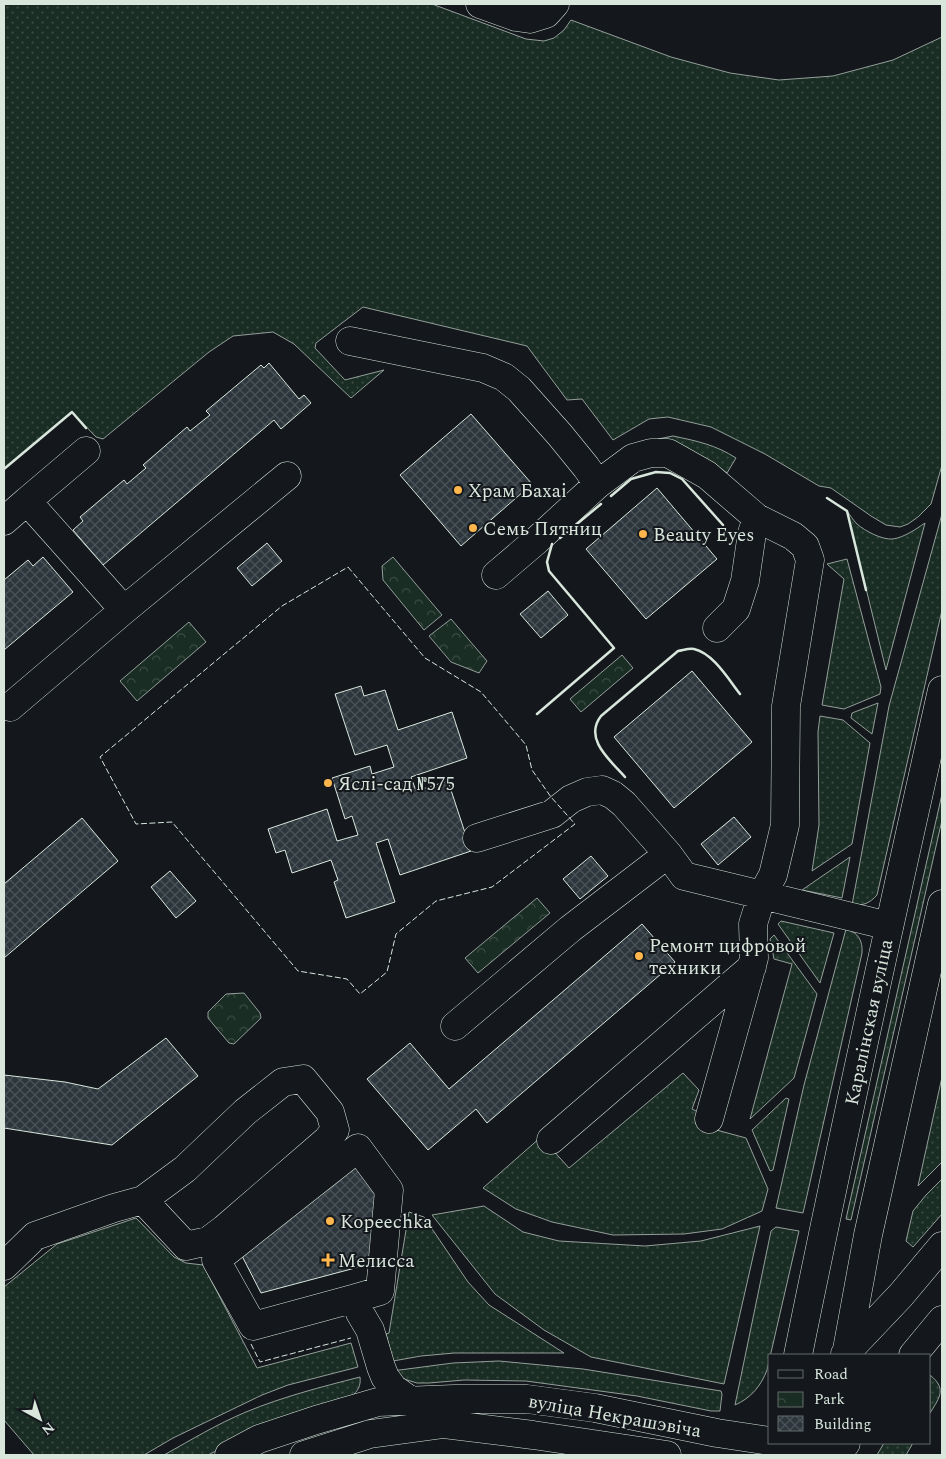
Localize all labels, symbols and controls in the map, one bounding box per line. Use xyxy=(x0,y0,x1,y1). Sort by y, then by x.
place label: Храм Бахаі xyxy=(468,477,567,506)
marker: Храм Бахаі xyxy=(452,484,464,496)
place label: Семь Пятниц xyxy=(483,515,602,544)
place label: Beauty Eyes xyxy=(653,521,754,550)
marker: Семь Пятниц xyxy=(467,522,479,534)
marker: Beauty Eyes xyxy=(637,528,649,540)
place label: Яслі-сад №575 xyxy=(338,770,455,799)
marker: Яслі-сад №575 xyxy=(322,777,334,789)
place label: Ремонт цифровой техники xyxy=(649,932,806,983)
street label: Каралінская вуліца xyxy=(838,936,901,1108)
marker: Ремонт цифровой техники xyxy=(633,950,645,962)
place label: Kopeechka xyxy=(340,1208,433,1237)
marker: Kopeechka xyxy=(324,1215,336,1227)
place label: Мелисса xyxy=(338,1247,415,1276)
marker: Мелисса xyxy=(322,1254,334,1266)
legend xyxy=(768,1354,931,1444)
text: Road xyxy=(814,1363,848,1386)
street label: вуліца Некрашэвіча xyxy=(526,1387,704,1446)
text: Park xyxy=(814,1388,845,1411)
north arrow xyxy=(15,1394,65,1444)
text: Building xyxy=(814,1413,871,1436)
text: N xyxy=(37,1417,59,1440)

